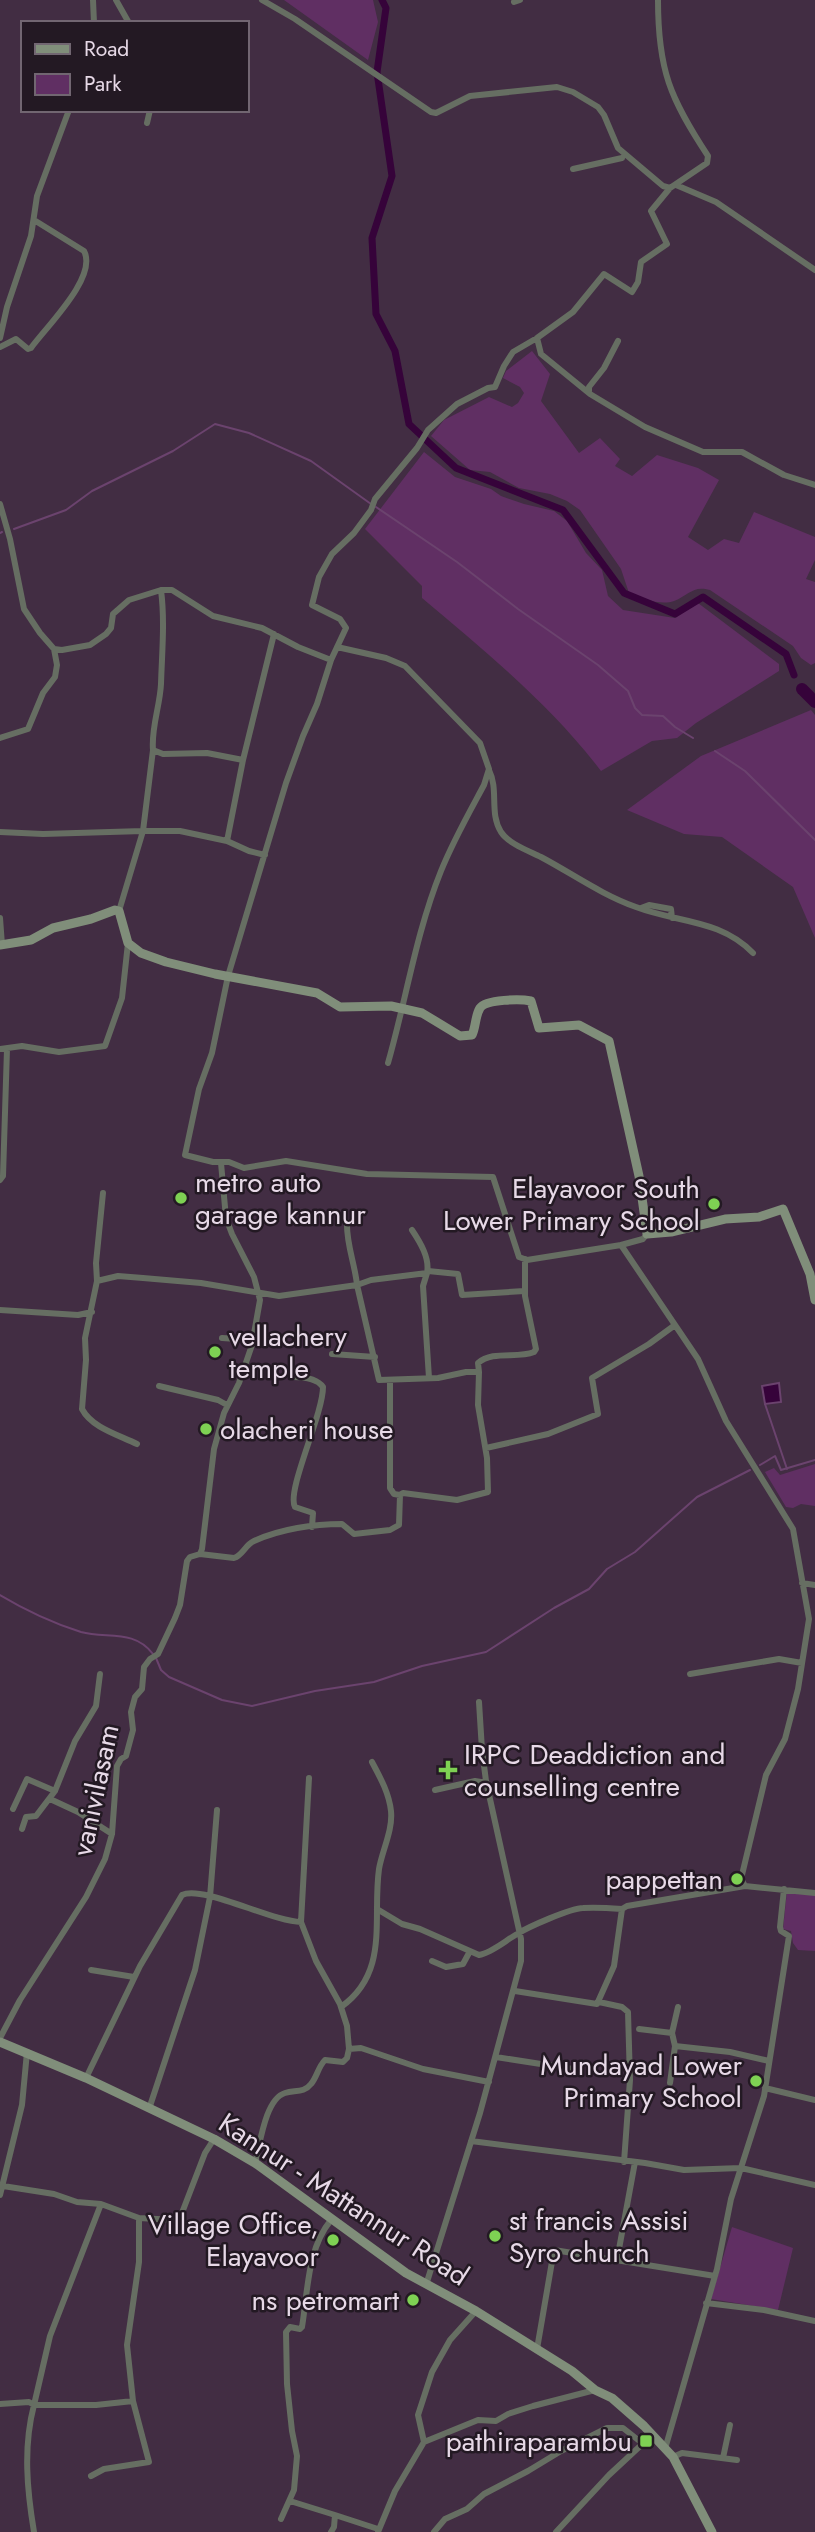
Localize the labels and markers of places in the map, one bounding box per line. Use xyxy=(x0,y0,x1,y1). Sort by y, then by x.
place label: metro auto garage kannur xyxy=(195,1162,366,1235)
place label: Elayavoor South Lower Primary School xyxy=(443,1168,700,1241)
marker: metro auto garage kannur xyxy=(173,1190,189,1206)
marker: Elayavoor South Lower Primary School xyxy=(706,1196,722,1212)
place label: vellachery temple xyxy=(229,1316,348,1389)
marker: vellachery temple xyxy=(207,1344,223,1360)
place label: olacheri house xyxy=(220,1409,393,1450)
marker: olacheri house xyxy=(198,1421,214,1437)
place label: IRPC Deaddiction and counselling centre xyxy=(464,1734,726,1807)
marker: IRPC Deaddiction and counselling centre xyxy=(438,1760,458,1780)
place label: pappettan xyxy=(606,1859,723,1900)
marker: pappettan xyxy=(729,1871,745,1887)
place label: Mundayad Lower Primary School xyxy=(540,2045,742,2118)
marker: Mundayad Lower Primary School xyxy=(748,2073,764,2089)
place label: st francis Assisi Syro church xyxy=(509,2200,688,2273)
place label: Village Office, Elayavoor xyxy=(148,2204,319,2277)
marker: st francis Assisi Syro church xyxy=(487,2228,503,2244)
marker: Village Office, Elayavoor xyxy=(325,2232,341,2248)
place label: ns petromart xyxy=(251,2280,399,2321)
marker: ns petromart xyxy=(405,2292,421,2308)
place label: pathiraparambu xyxy=(446,2421,632,2462)
marker: pathiraparambu xyxy=(638,2433,654,2449)

